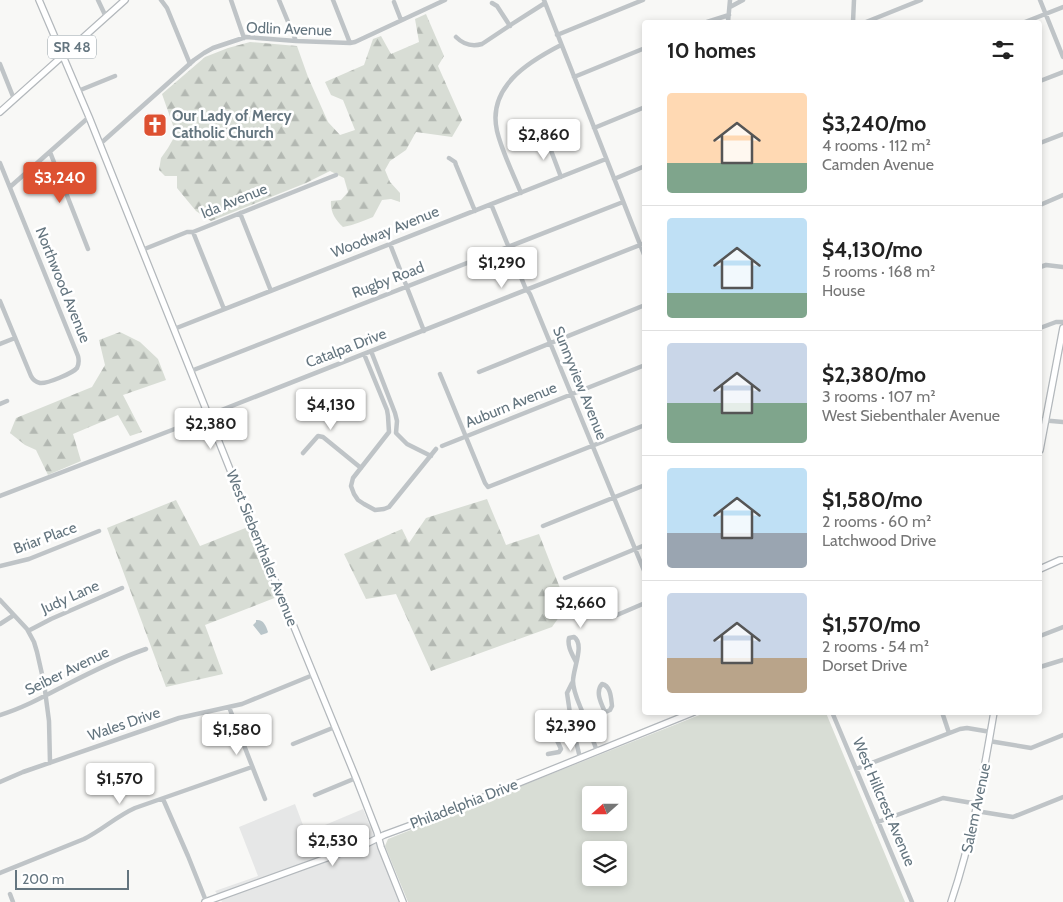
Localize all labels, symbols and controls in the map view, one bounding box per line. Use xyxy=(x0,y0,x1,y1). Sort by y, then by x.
street label: Odlin Avenue xyxy=(246,19,333,40)
road number: SR 48 xyxy=(48,36,96,58)
icon: filters xyxy=(989,36,1017,64)
text: 10 homes xyxy=(667,38,756,63)
place label: Our Lady of Mercy Catholic Church xyxy=(172,107,292,142)
text: $3,240/mo xyxy=(822,111,926,136)
church icon: Our Lady of Mercy Catholic Church xyxy=(142,112,168,138)
icon: home xyxy=(707,113,767,173)
pin: $2,860 xyxy=(503,119,585,161)
text: $2,860 xyxy=(518,125,570,144)
text: 4 rooms · 112 m² xyxy=(822,136,931,155)
text: Camden Avenue xyxy=(822,155,934,174)
pin: $3,240 xyxy=(19,162,101,204)
text: $3,240 xyxy=(34,168,86,187)
street label: Ida Avenue xyxy=(198,179,270,222)
street label: Woodway Avenue xyxy=(328,202,442,262)
street label: Northwood Avenue xyxy=(32,225,94,346)
text: $4,130/mo xyxy=(822,237,923,262)
icon: home xyxy=(707,238,767,298)
pin: $1,290 xyxy=(461,246,543,289)
text: $1,290 xyxy=(478,253,526,272)
street label: Rugby Road xyxy=(349,258,427,302)
text: 5 rooms · 168 m² xyxy=(822,262,935,281)
text: House xyxy=(822,281,865,300)
street label: Catalpa Drive xyxy=(303,324,389,372)
street label: Sunnyview Avenue xyxy=(549,324,611,443)
text: $2,380/mo xyxy=(822,362,926,387)
icon: home xyxy=(707,363,767,423)
street label: Auburn Avenue xyxy=(463,378,560,432)
text: 3 rooms · 107 m² xyxy=(822,387,936,406)
pin: $4,130 xyxy=(290,388,372,431)
text: $4,130 xyxy=(307,395,355,414)
text: West Siebenthaler Avenue xyxy=(822,406,1000,425)
pin: $2,380 xyxy=(170,408,252,450)
text: $2,380 xyxy=(185,414,237,433)
street label: West Siebenthaler Avenue xyxy=(222,467,302,629)
text: $1,580/mo xyxy=(822,487,923,512)
icon: home xyxy=(707,488,767,548)
text: 2 rooms · 60 m² xyxy=(822,512,931,531)
street label: Briar Place xyxy=(11,518,79,558)
text: Latchwood Drive xyxy=(822,531,936,550)
street label: Judy Lane xyxy=(37,576,102,618)
pin: $2,660 xyxy=(540,586,622,629)
text: $2,660 xyxy=(556,593,606,612)
text: $1,570/mo xyxy=(822,612,920,637)
icon: home xyxy=(707,613,767,673)
text: 2 rooms · 54 m² xyxy=(822,637,929,656)
street label: Seiber Avenue xyxy=(22,643,112,699)
text: Dorset Drive xyxy=(822,656,907,675)
street label: Wales Drive xyxy=(86,703,163,745)
pin: $2,390 xyxy=(530,710,612,752)
pin: $1,580 xyxy=(196,714,278,756)
text: $2,390 xyxy=(546,716,596,735)
text: $1,580 xyxy=(213,720,261,739)
street label: West Hillcrest Avenue xyxy=(849,735,919,869)
street label: Salem Avenue xyxy=(958,761,994,854)
pin: $1,570 xyxy=(79,762,161,805)
text: $1,570 xyxy=(97,769,143,788)
street label: Philadelphia Drive xyxy=(408,775,521,833)
north arrow xyxy=(582,786,628,831)
map controls xyxy=(582,786,627,886)
pin: $2,530 xyxy=(292,824,374,867)
text: $2,530 xyxy=(308,831,358,850)
button: layers xyxy=(582,841,627,886)
scale bar xyxy=(15,867,129,890)
text: 200 m xyxy=(22,870,64,888)

